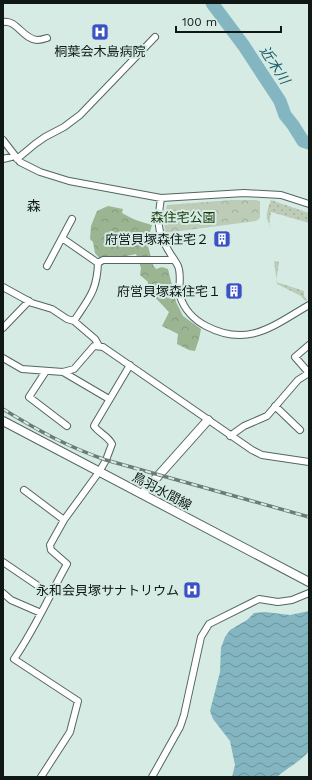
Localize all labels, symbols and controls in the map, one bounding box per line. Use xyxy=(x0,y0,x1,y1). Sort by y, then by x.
scale bar xyxy=(176,8,281,34)
text: 100 m xyxy=(182,15,217,29)
hospital icon: 桐葉会木島病院 xyxy=(90,22,110,42)
water label: 近木川 xyxy=(257,43,294,89)
place label: 桐葉会木島病院 xyxy=(54,44,146,59)
district label: 森 xyxy=(27,198,41,214)
park label: 森住宅公園 xyxy=(150,210,216,225)
building icon: 府営貝塚森住宅２ xyxy=(212,229,232,249)
place label: 府営貝塚森住宅２ xyxy=(105,232,209,247)
building icon: 府営貝塚森住宅１ xyxy=(224,281,244,301)
place label: 府営貝塚森住宅１ xyxy=(117,284,221,299)
street label: 鳥羽水間線 xyxy=(130,469,194,513)
hospital icon: 永和会貝塚サナトリウム xyxy=(182,580,202,600)
place label: 永和会貝塚サナトリウム xyxy=(36,583,179,598)

